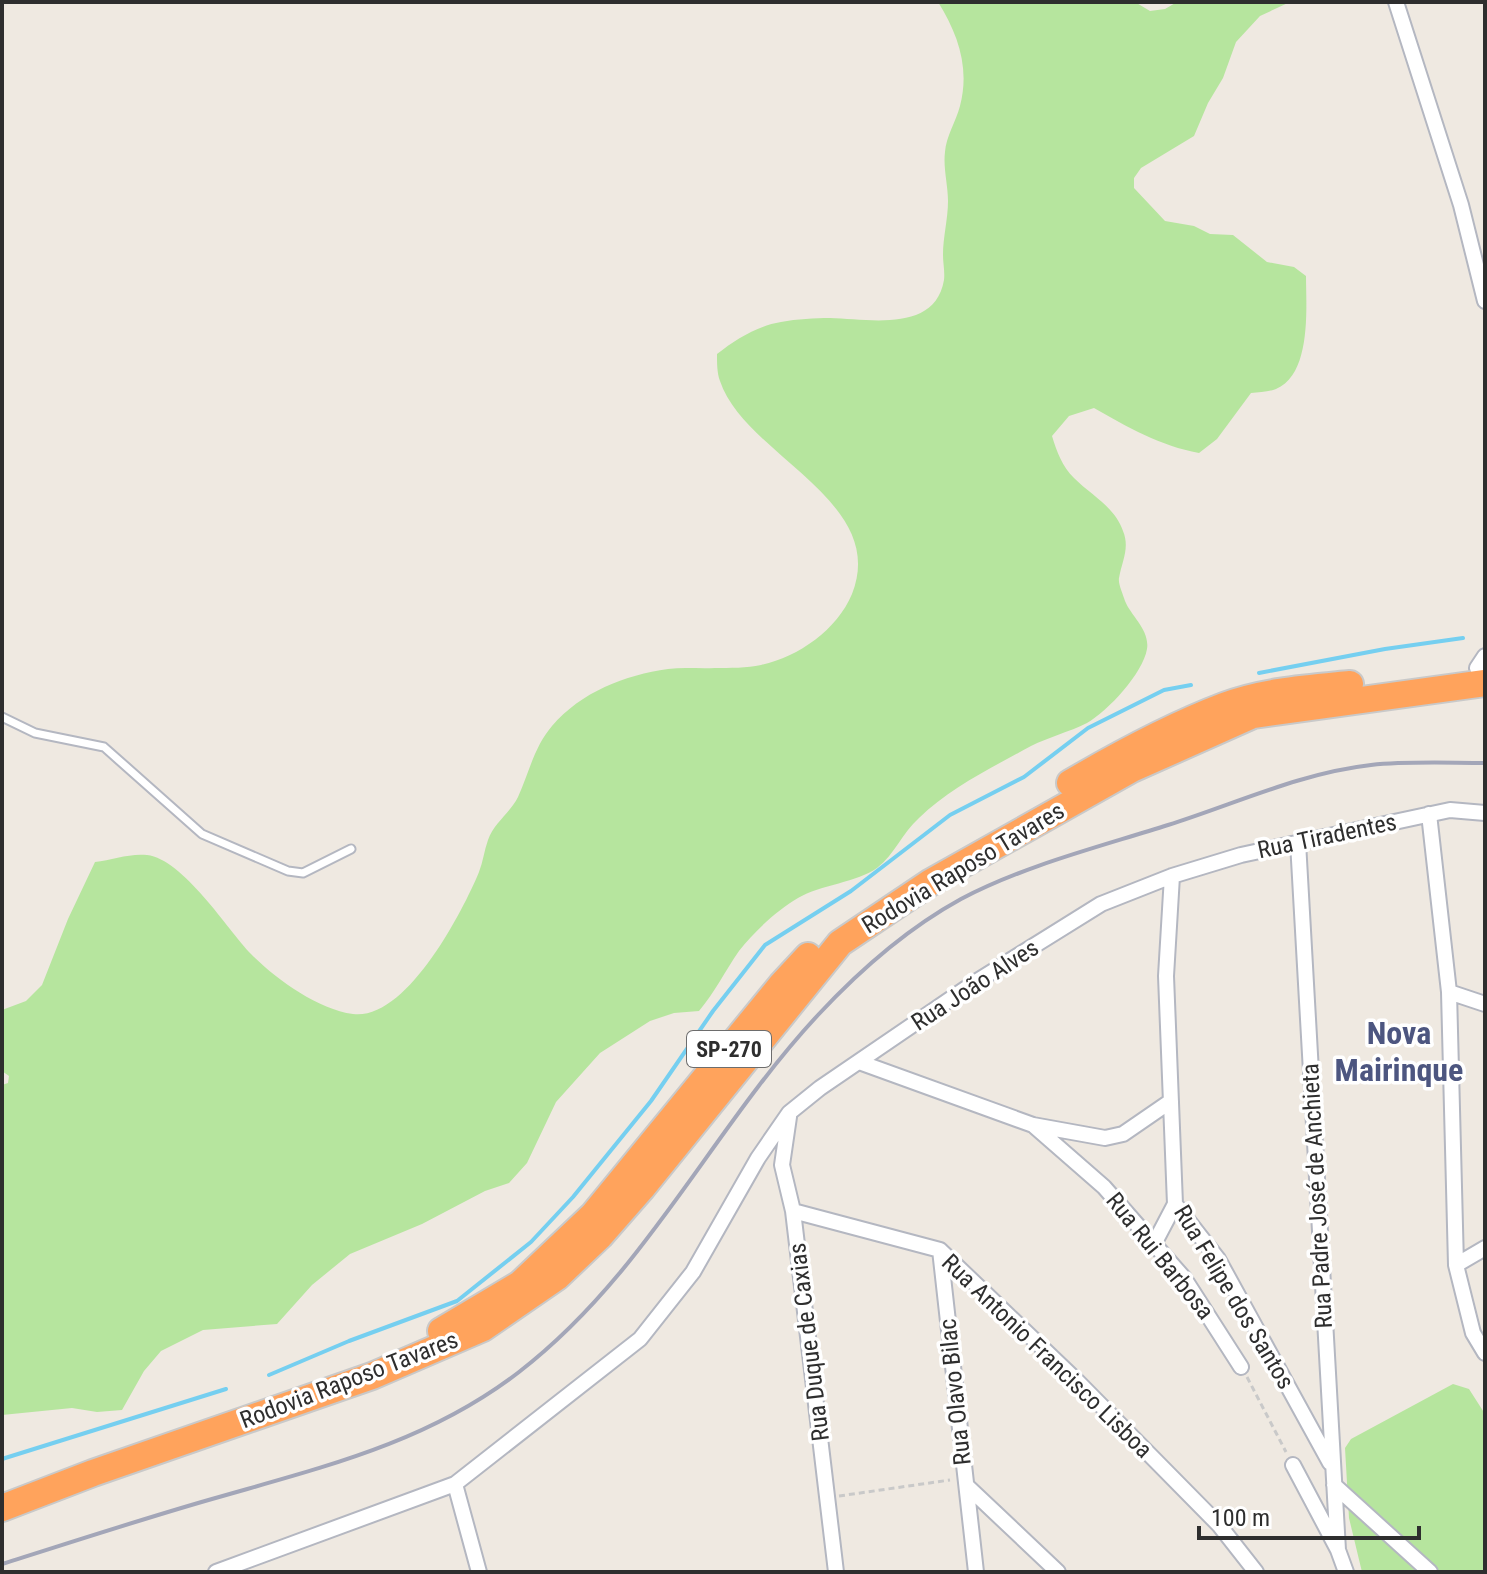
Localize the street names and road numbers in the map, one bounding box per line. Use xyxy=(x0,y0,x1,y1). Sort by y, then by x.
street label: Rodovia Raposo Tavares xyxy=(857,797,1069,939)
street label: Rua Tiradentes xyxy=(1255,808,1399,864)
street label: Rua João Alves xyxy=(906,934,1044,1036)
road number: SP-270 xyxy=(687,1031,771,1067)
street label: Rua Padre José de Anchieta xyxy=(1296,1063,1338,1329)
street label: Rua Rui Barbosa xyxy=(1100,1187,1220,1325)
street label: Rua Felipe dos Santos xyxy=(1168,1200,1300,1394)
street label: Rua Duque de Caxias xyxy=(783,1241,835,1443)
street label: Rua Antonio Francisco Lisboa xyxy=(936,1248,1158,1464)
street label: Rua Olavo Bilac xyxy=(933,1317,977,1467)
street label: Rodovia Raposo Tavares xyxy=(236,1326,462,1434)

